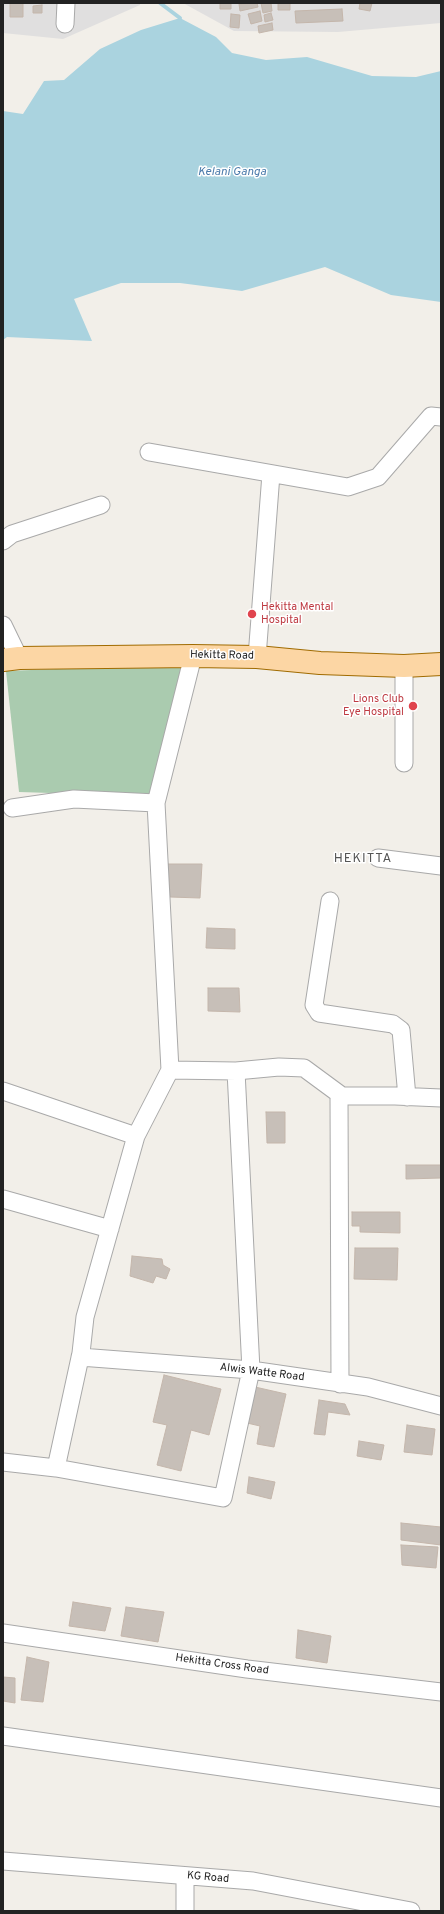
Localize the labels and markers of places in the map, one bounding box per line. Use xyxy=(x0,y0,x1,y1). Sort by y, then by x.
place label: Hekitta Mental Hospital xyxy=(261,601,333,627)
marker: Hekitta Mental Hospital xyxy=(246,608,258,620)
place label: Lions Club Eye Hospital xyxy=(343,693,404,719)
marker: Lions Club Eye Hospital xyxy=(407,700,419,712)

